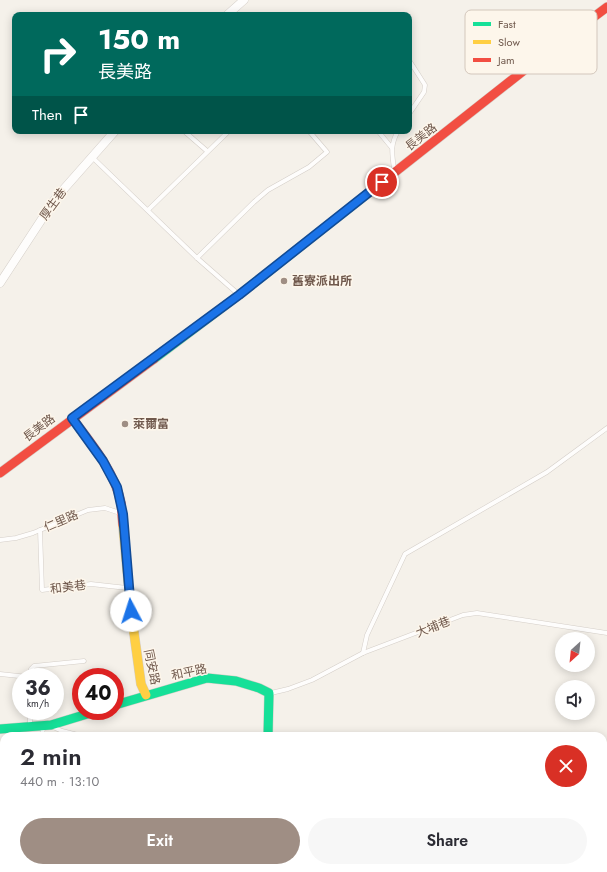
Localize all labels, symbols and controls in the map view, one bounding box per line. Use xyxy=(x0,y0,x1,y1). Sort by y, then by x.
legend xyxy=(465,10,597,74)
text: Fast xyxy=(498,16,516,32)
text: 150 m xyxy=(98,19,180,60)
icon: right xyxy=(32,28,84,80)
text: Slow xyxy=(498,34,520,50)
text: Jam xyxy=(496,52,515,68)
text: 長美路 xyxy=(98,59,152,85)
text: Then xyxy=(32,104,62,126)
icon: arrive xyxy=(70,104,92,126)
street label: 長美路 xyxy=(401,119,441,155)
pin xyxy=(365,165,399,199)
icon: arrive xyxy=(371,171,393,193)
street label: 厚生巷 xyxy=(35,184,71,224)
place label: 舊寮派出所 xyxy=(292,272,352,290)
marker: 舊寮派出所 xyxy=(279,276,289,286)
street label: 長美路 xyxy=(19,410,59,446)
place label: 萊爾富 xyxy=(133,415,169,433)
marker: 萊爾富 xyxy=(120,419,130,429)
street label: 仁里路 xyxy=(41,506,81,536)
street label: 和美巷 xyxy=(49,576,87,598)
position arrow xyxy=(110,590,152,632)
street label: 大埔巷 xyxy=(413,612,453,642)
north arrow xyxy=(555,632,595,672)
map controls xyxy=(555,632,595,720)
street label: 同安路 xyxy=(139,648,165,686)
street label: 和平路 xyxy=(170,659,208,685)
speed limit sign: 40 xyxy=(72,668,124,720)
text: 36 xyxy=(25,674,51,703)
button: sound xyxy=(555,680,595,720)
text: km/h xyxy=(27,696,49,711)
text: 2 min xyxy=(20,739,82,774)
button: close xyxy=(545,745,587,787)
text: 440 m · 13:10 xyxy=(20,772,99,791)
button: Exit xyxy=(20,818,300,864)
button: Share xyxy=(308,818,587,864)

